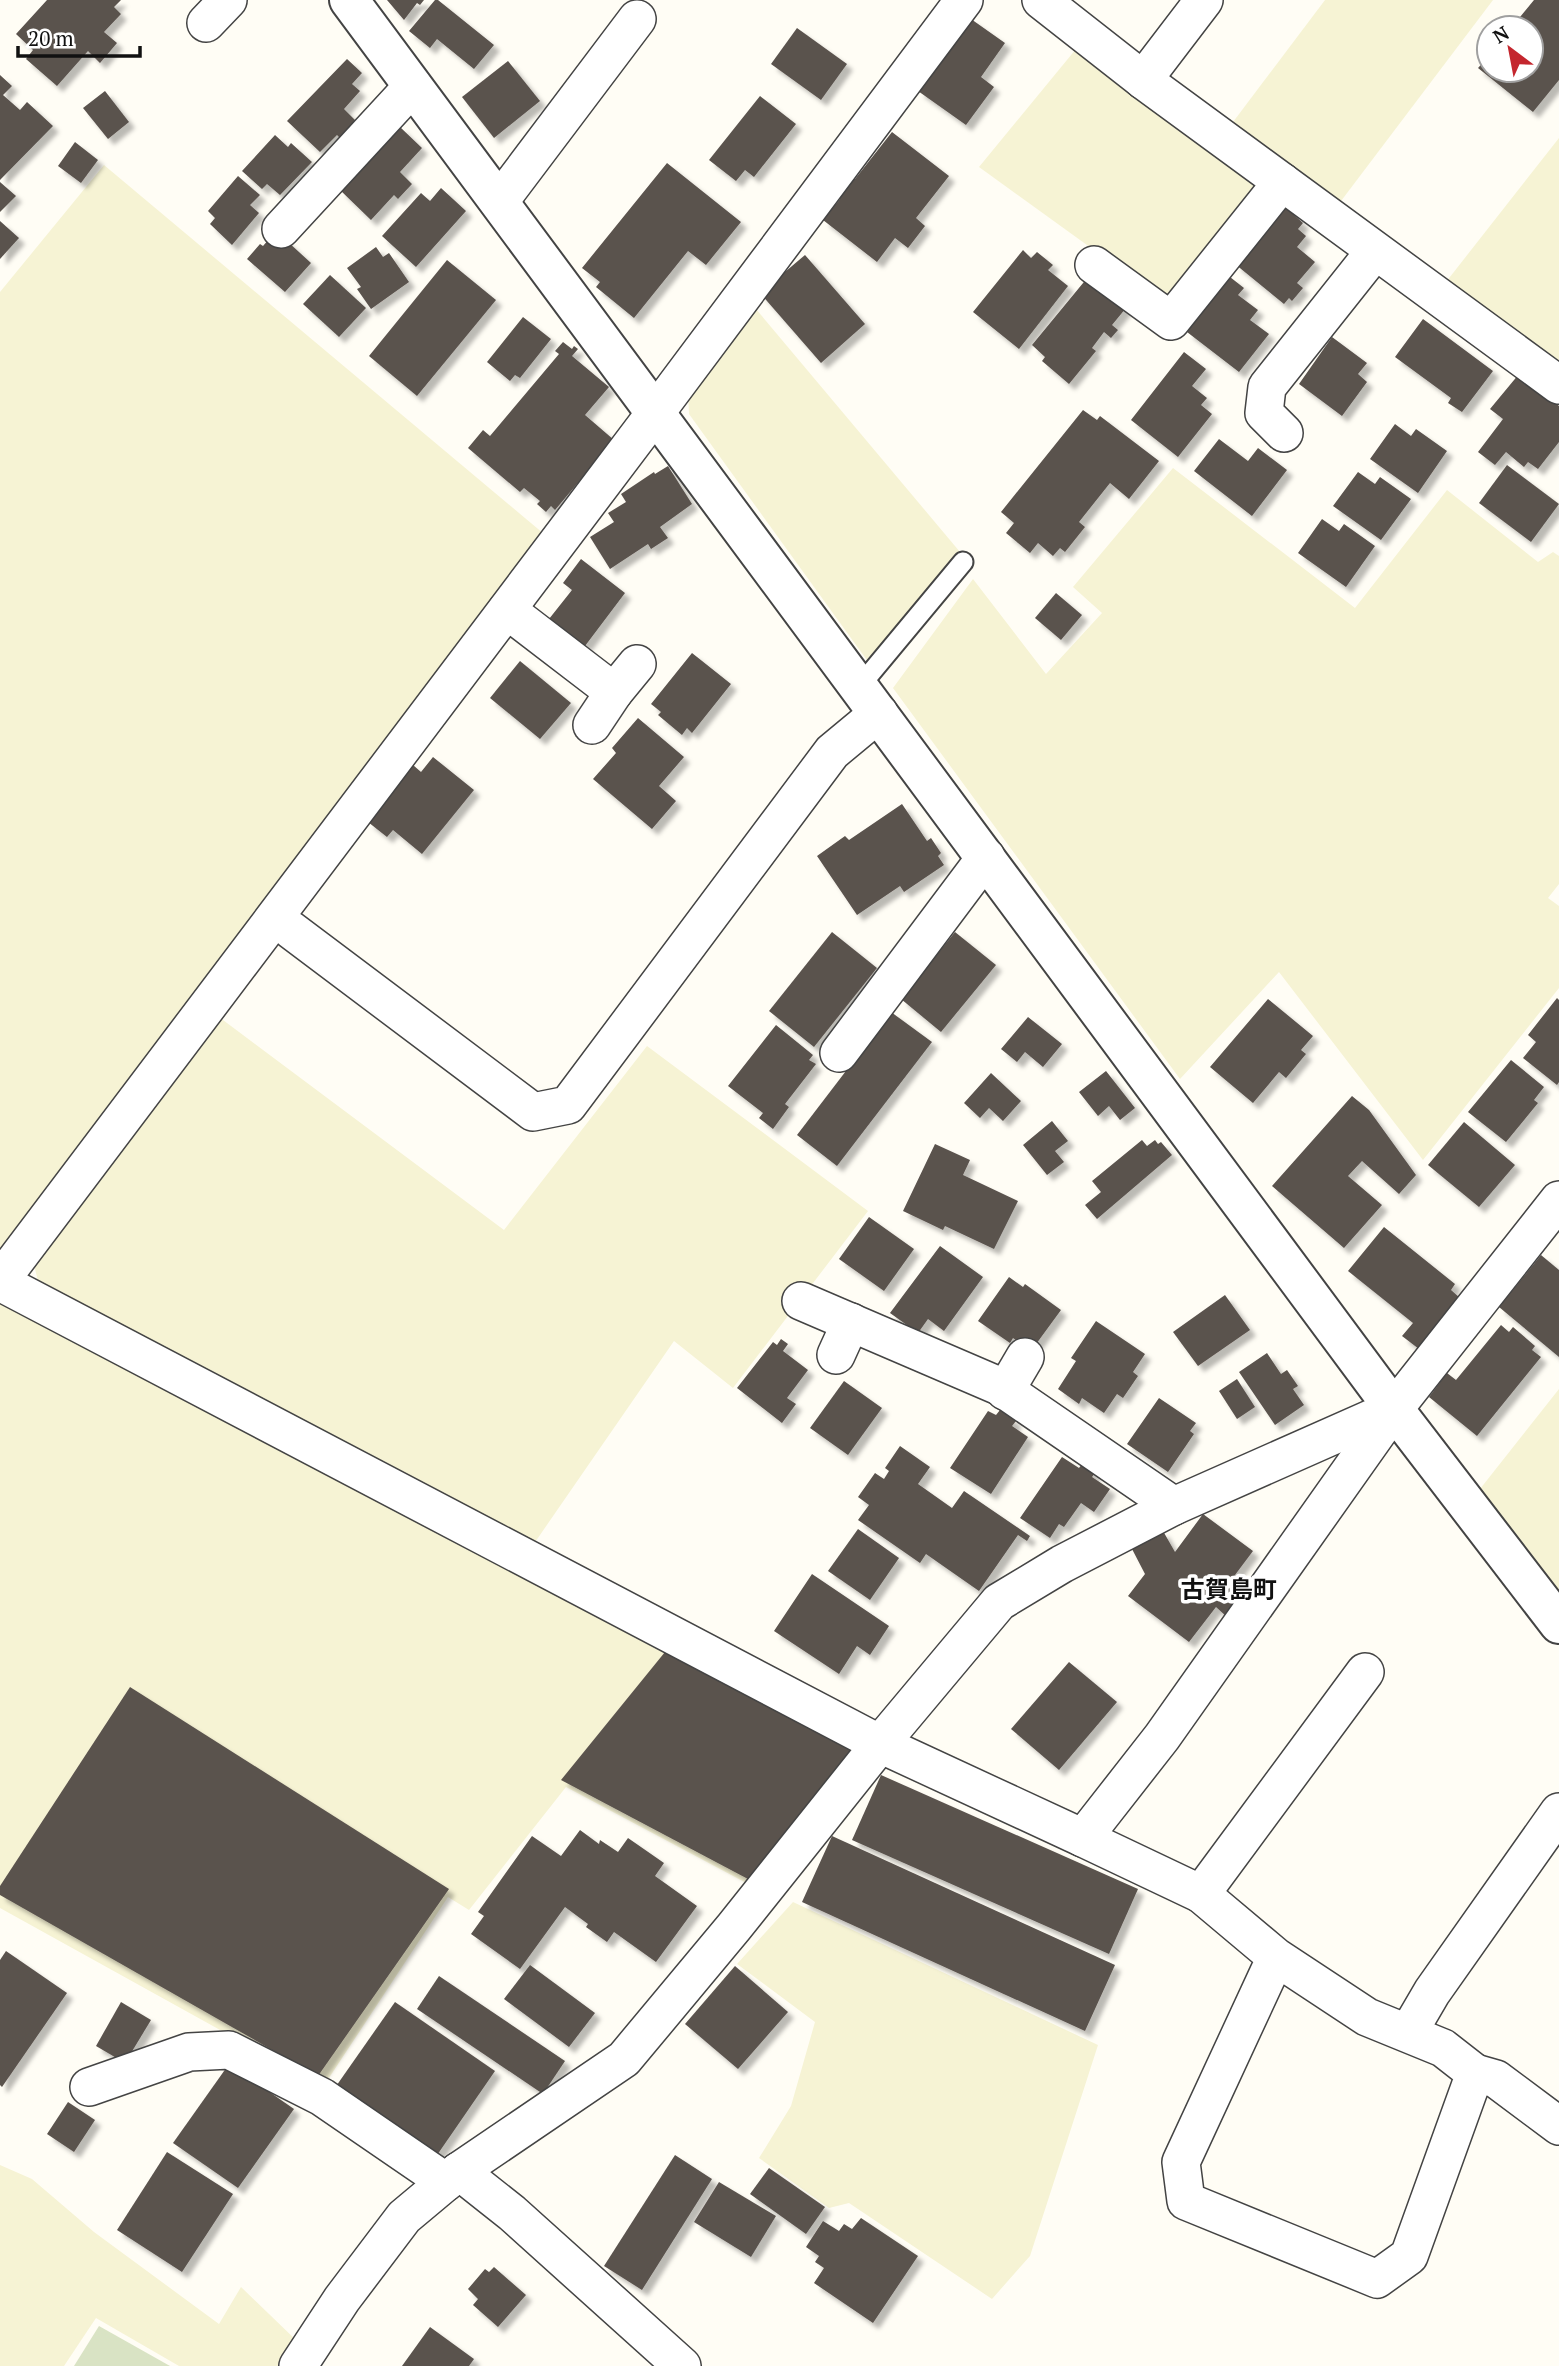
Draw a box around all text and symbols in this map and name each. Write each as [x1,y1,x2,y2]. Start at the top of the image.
scale bar [18,14,140,58]
north arrow [1475,14,1545,84]
text: N [1488,19,1514,49]
text: 20 m [28,24,74,52]
district label: 古賀島町 [1181,1573,1277,1605]

